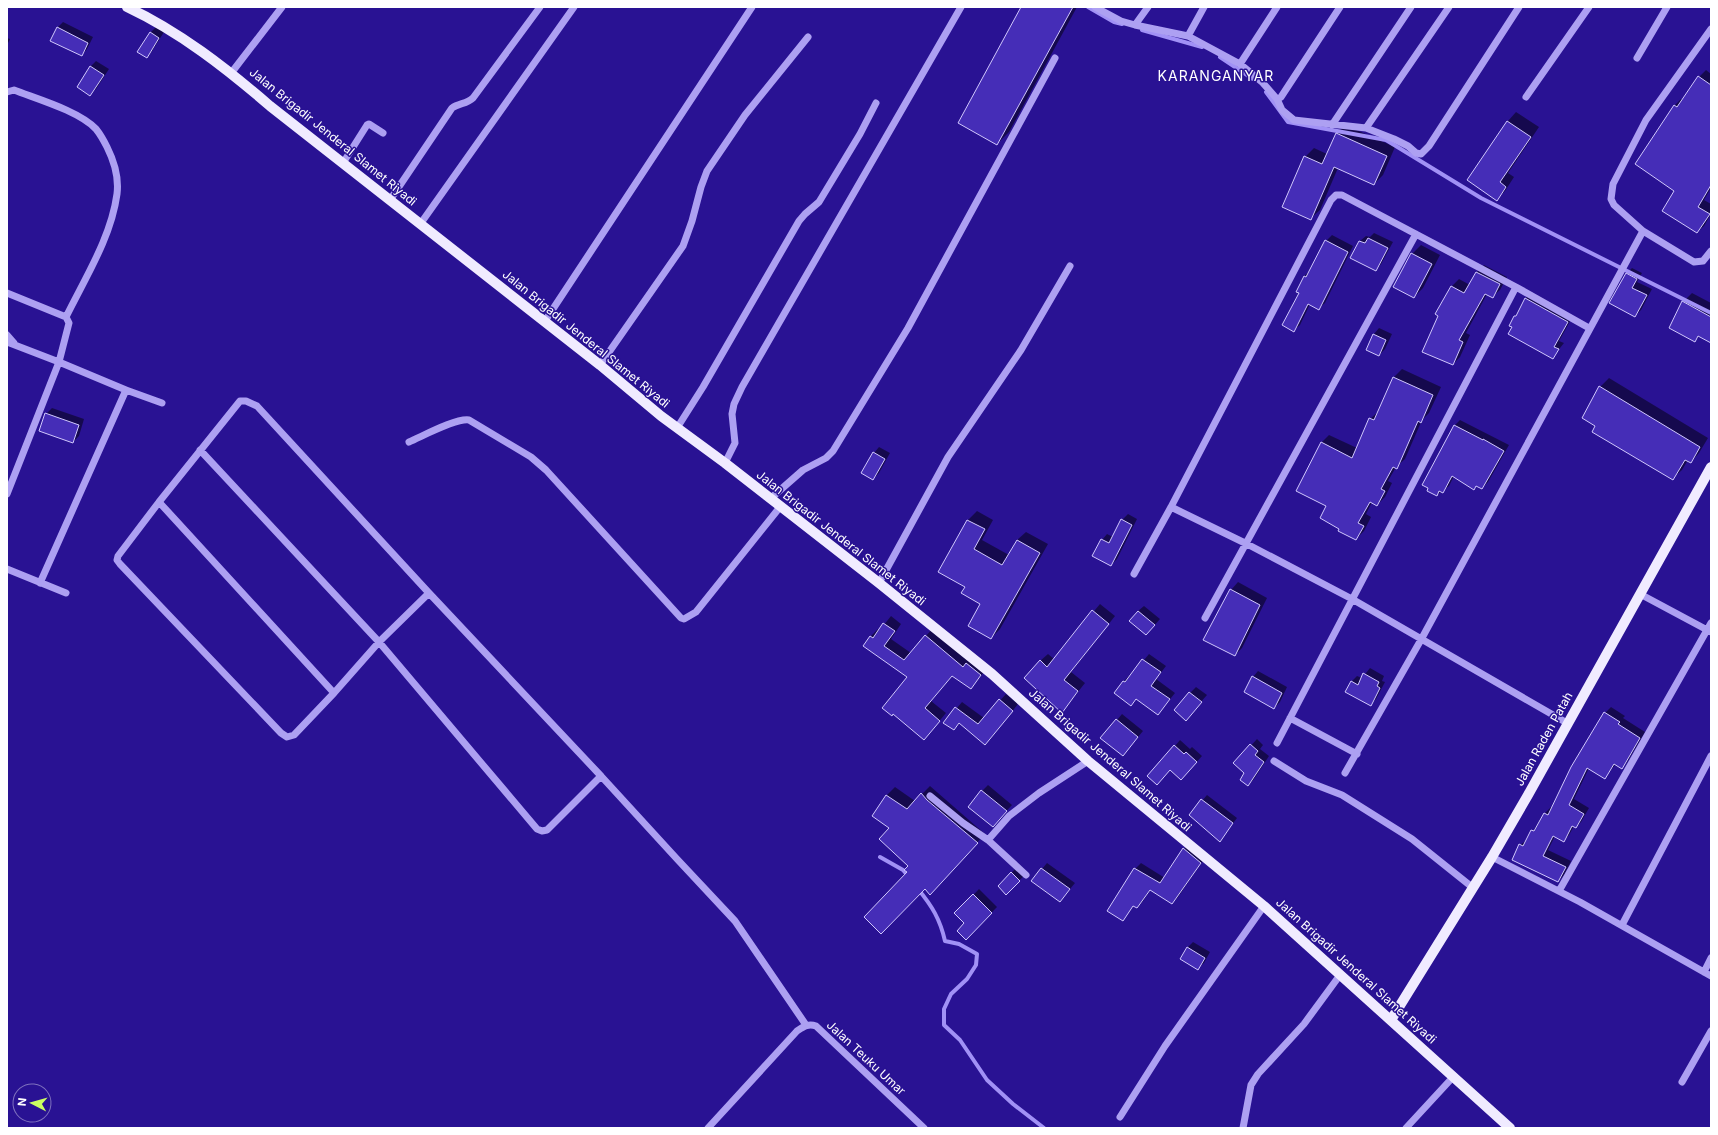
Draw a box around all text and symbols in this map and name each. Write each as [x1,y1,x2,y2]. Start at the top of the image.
street label: Jalan Brigadir Jenderal Slamet Riyadi [247,64,420,209]
district label: KARANGANYAR [1158,67,1274,84]
street label: Jalan Brigadir Jenderal Slamet Riyadi [500,266,673,411]
street label: Jalan Brigadir Jenderal Slamet Riyadi [754,467,929,608]
street label: Jalan Brigadir Jenderal Slamet Riyadi [1026,685,1195,834]
street label: Jalan Raden Patah [1512,689,1576,788]
street label: Jalan Brigadir Jenderal Slamet Riyadi [1273,895,1440,1047]
street label: Jalan Teuku Umar [824,1017,909,1098]
north arrow [12,1083,52,1123]
text: N [15,1097,29,1107]

